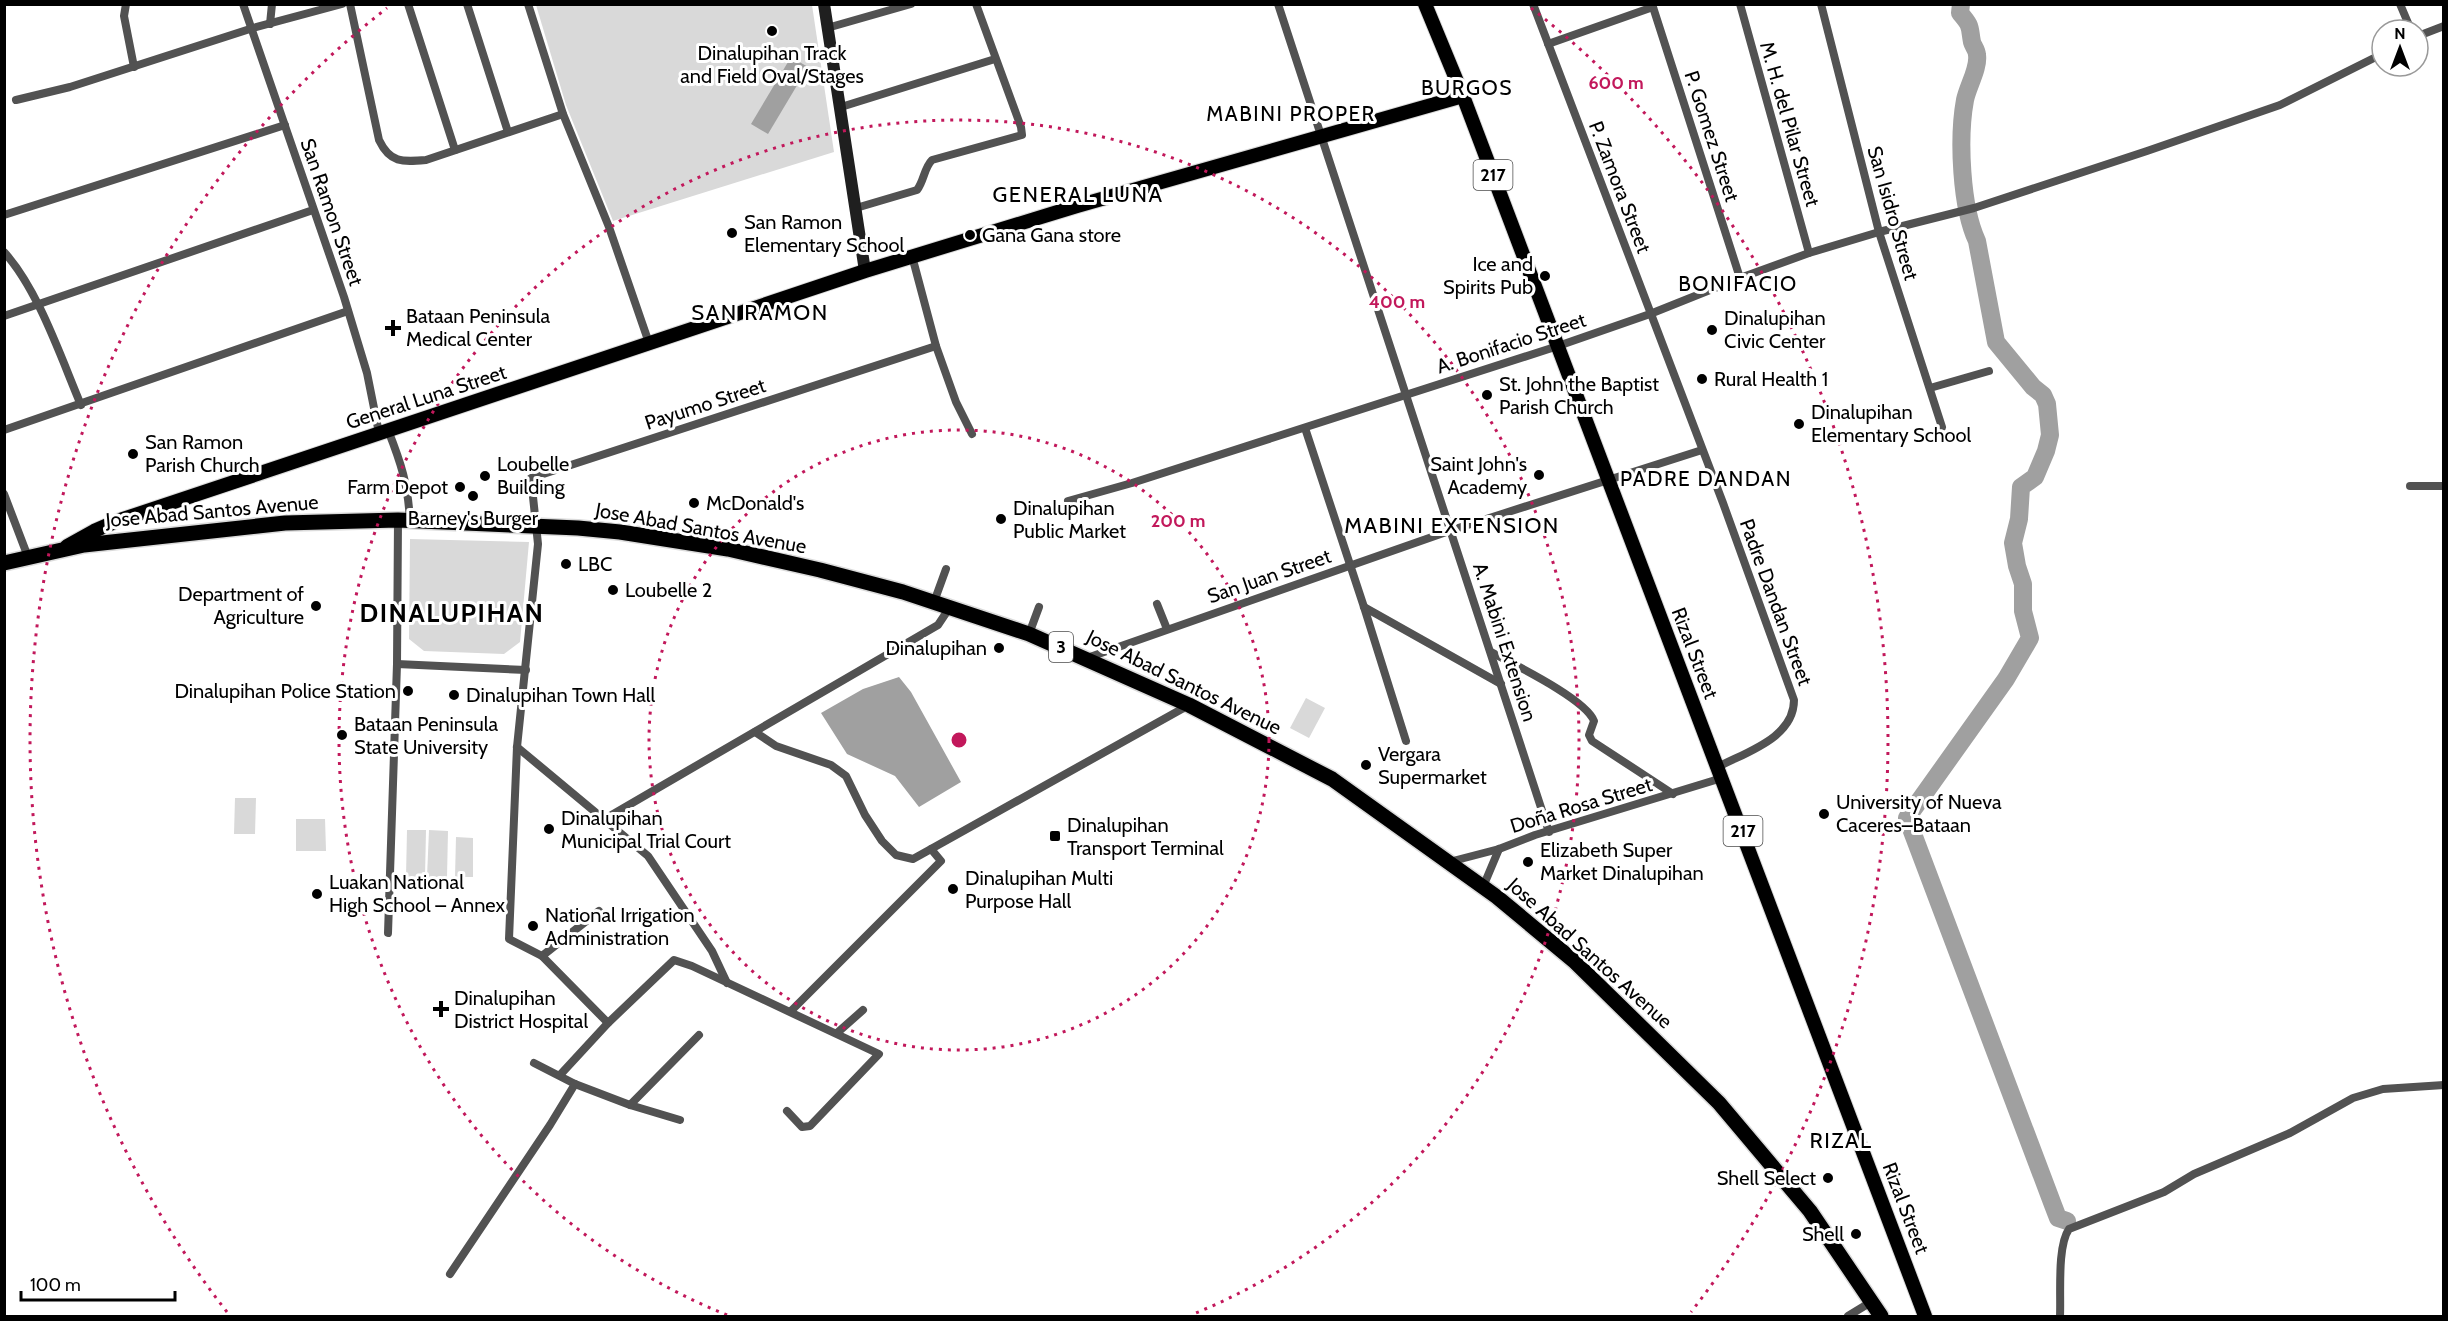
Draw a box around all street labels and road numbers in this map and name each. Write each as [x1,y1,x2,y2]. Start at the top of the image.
street label: M. H. del Pilar Street [1755,39,1825,209]
street label: P. Gomez Street [1680,68,1744,205]
street label: P. Zamora Street [1584,118,1656,256]
street label: San Ramon Street [296,135,369,289]
street label: San Isidro Street [1862,143,1924,283]
road number: 217 [1474,160,1512,190]
street label: A. Bonifacio Street [1433,307,1589,378]
street label: General Luna Street [343,360,509,434]
street label: Payumo Street [642,373,769,435]
street label: Jose Abad Santos Avenue [104,490,319,532]
street label: Jose Abad Santos Avenue [593,497,808,558]
street label: Padre Dandan Street [1735,515,1817,689]
street label: San Juan Street [1204,544,1334,608]
street label: A. Mabini Extension [1468,560,1542,724]
street label: Rizal Street [1667,604,1723,702]
street label: Jose Abad Santos Avenue [1082,624,1285,740]
road number: 3 [1049,632,1073,662]
street label: Doña Rosa Street [1507,772,1655,838]
road number: 217 [1724,816,1762,846]
street label: Jose Abad Santos Avenue [1502,872,1677,1033]
street label: Rizal Street [1878,1159,1934,1257]

